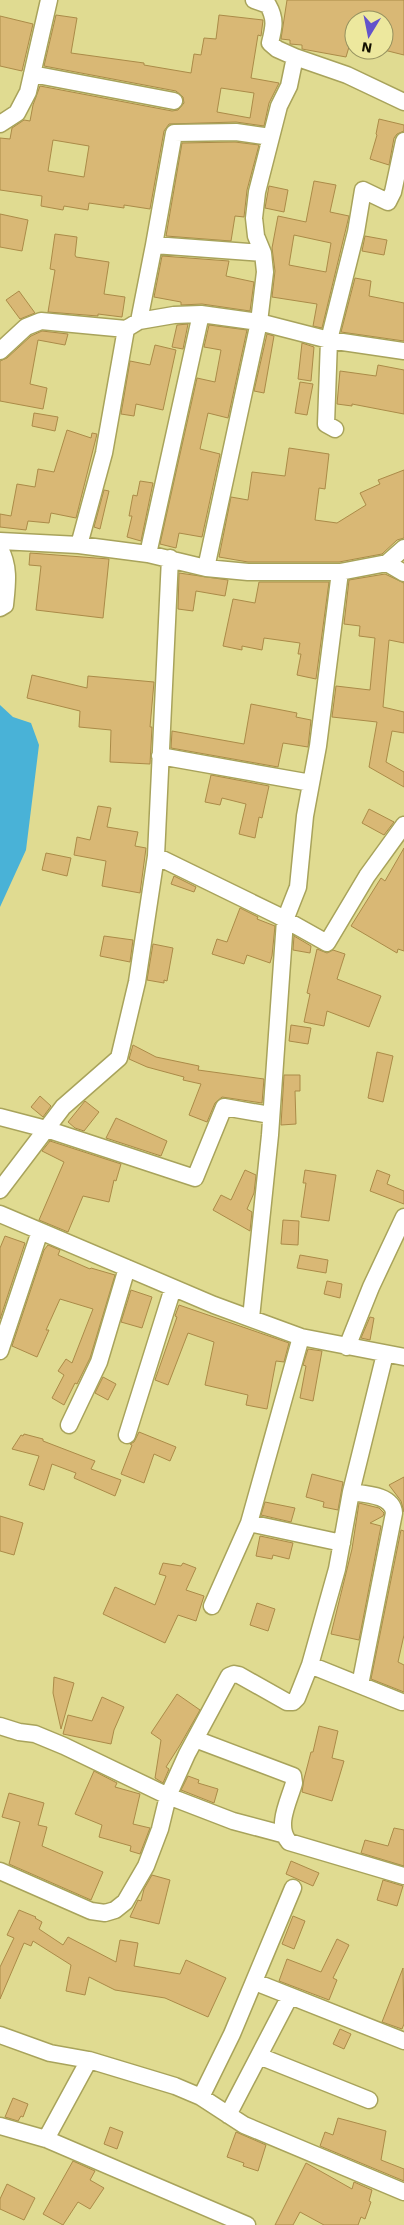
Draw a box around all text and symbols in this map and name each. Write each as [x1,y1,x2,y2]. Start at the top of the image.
north arrow [344,10,394,60]
text: N [360,39,373,57]

